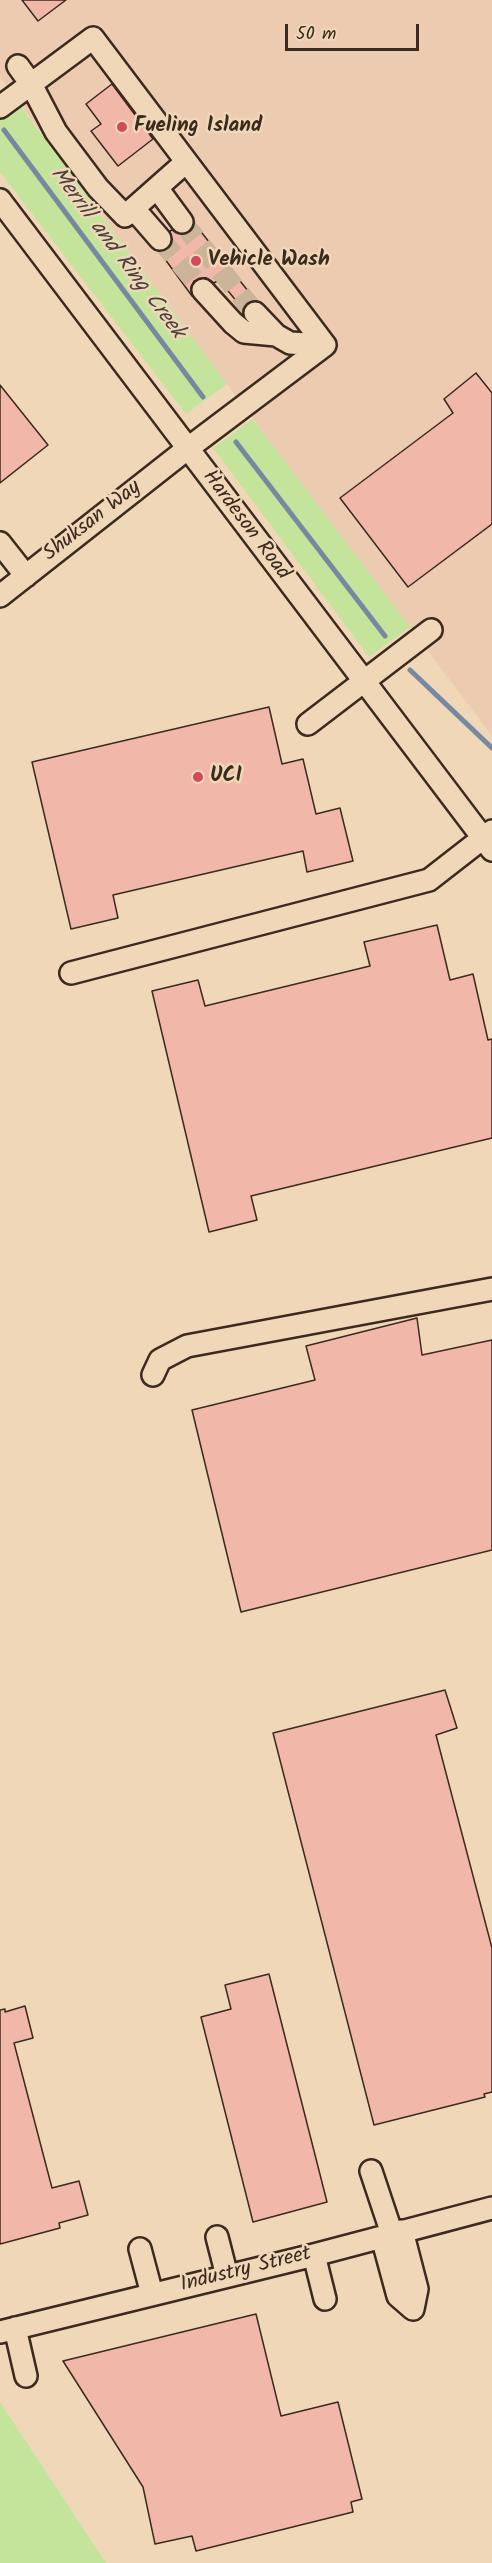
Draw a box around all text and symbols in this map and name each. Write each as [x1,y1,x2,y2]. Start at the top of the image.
scale bar [288,12,422,50]
text: 50 m [296,20,336,49]
place label: Fueling Island [134,114,262,140]
marker: Fueling Island [115,120,129,134]
water label: Merrill and Ring Creek [43,163,189,345]
place label: Vehicle Wash [208,248,330,274]
marker: Vehicle Wash [189,254,203,268]
street label: Hardeson Road [196,466,294,586]
street label: Shuksan Way [39,476,147,568]
place label: UCI [210,764,242,790]
marker: UCI [191,770,205,784]
street label: Industry Street [178,2243,314,2299]

